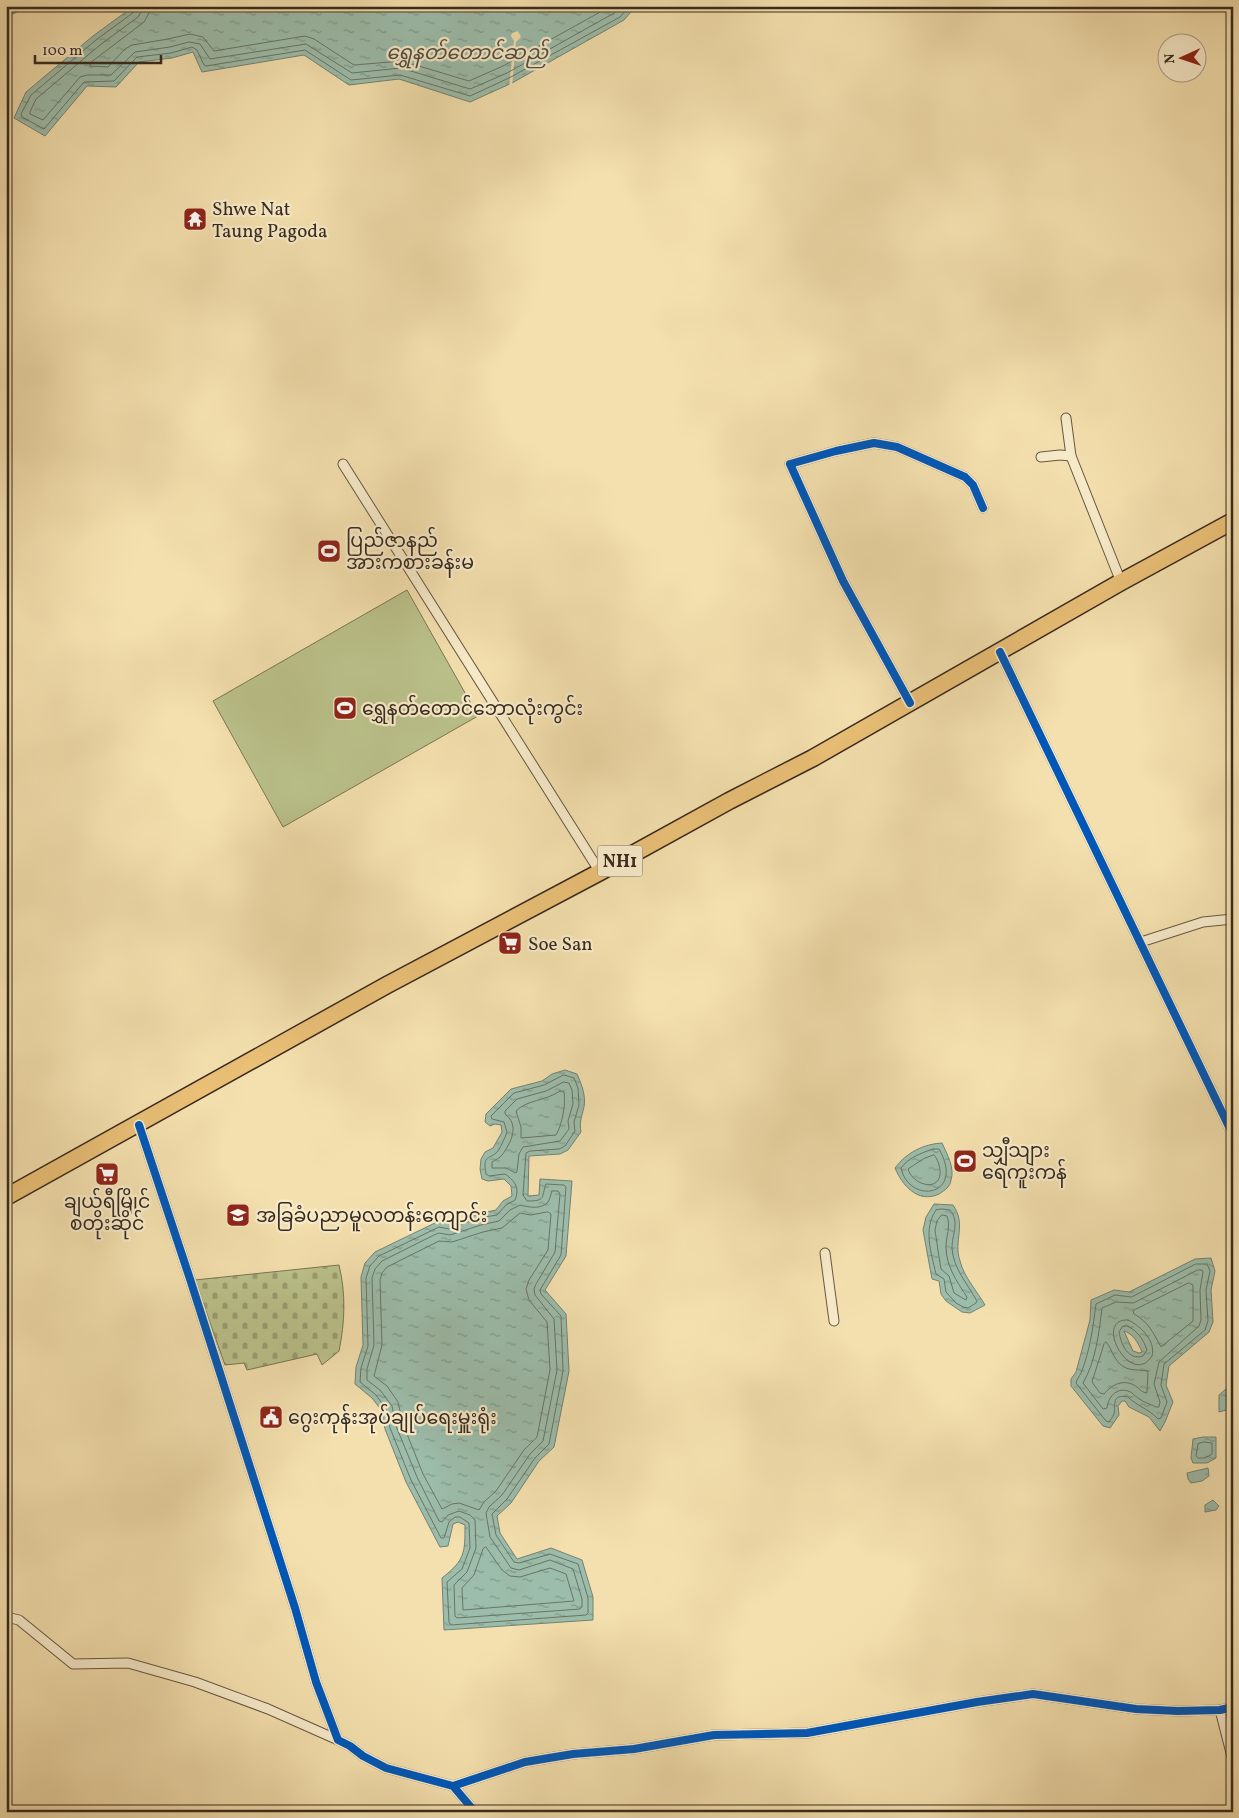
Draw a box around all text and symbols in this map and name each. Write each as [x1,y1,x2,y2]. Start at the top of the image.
scale bar [35,32,161,64]
north arrow [1156,32,1206,82]
water label: ရွှေနတ်တောင်ဆည် [386,38,550,69]
text: 100 m [42,41,82,62]
text: N [1161,53,1180,64]
place label: Shwe Nat Taung Pagoda [212,197,328,245]
temple icon: Shwe Nat Taung Pagoda [182,206,208,232]
place label: ပြည်ဇာနည် အားကစားခန်းမ [346,526,474,578]
sports icon: ပြည်ဇာနည် အားကစားခန်းမ [316,538,342,564]
place label: ရွှေနတ်တောင်ဘောလုံးကွင်း [362,694,583,725]
sports icon: ရွှေနတ်တောင်ဘောလုံးကွင်း [332,695,358,721]
road number: NH1 [598,846,642,876]
supermarket icon: Soe San [497,930,523,956]
place label: Soe San [528,932,593,958]
place label: သျှီသျား ရေကူးကန် [982,1136,1067,1189]
sports icon: သျှီသျား ရေကူးကန် [952,1148,978,1174]
supermarket icon: ချယ်ရီမြိုင် စတိုးဆိုင် [94,1161,120,1187]
place label: ချယ်ရီမြိုင် စတိုးဆိုင် [64,1187,150,1240]
place label: အခြခံပညာမူလတန်းကျောင်း [256,1201,487,1232]
school or university icon: အခြခံပညာမူလတန်းကျောင်း [225,1202,251,1228]
place label: ဂွေးကုန်းအုပ်ချုပ်ရေးမှူးရုံး [288,1403,497,1434]
public building icon: ဂွေးကုန်းအုပ်ချုပ်ရေးမှူးရုံး [258,1404,284,1430]

